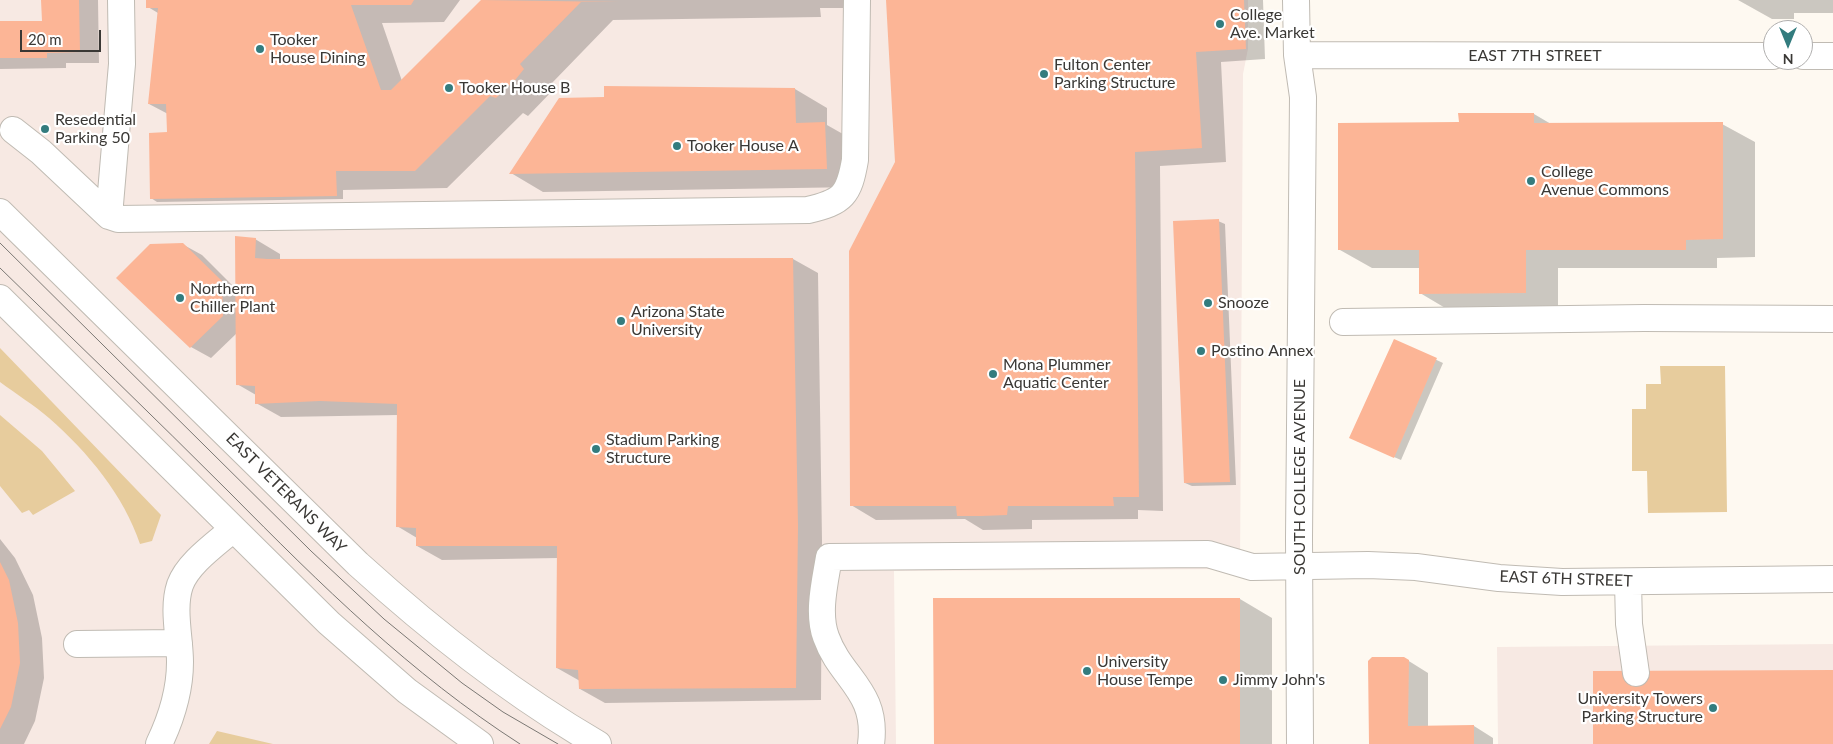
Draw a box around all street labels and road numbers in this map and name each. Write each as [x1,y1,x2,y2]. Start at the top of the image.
street label: EAST 7TH STREET [1468,46,1602,66]
street label: SOUTH COLLEGE AVENUE [1290,379,1310,575]
street label: EAST VETERANS WAY [222,429,350,557]
street label: EAST 6TH STREET [1499,567,1633,591]

